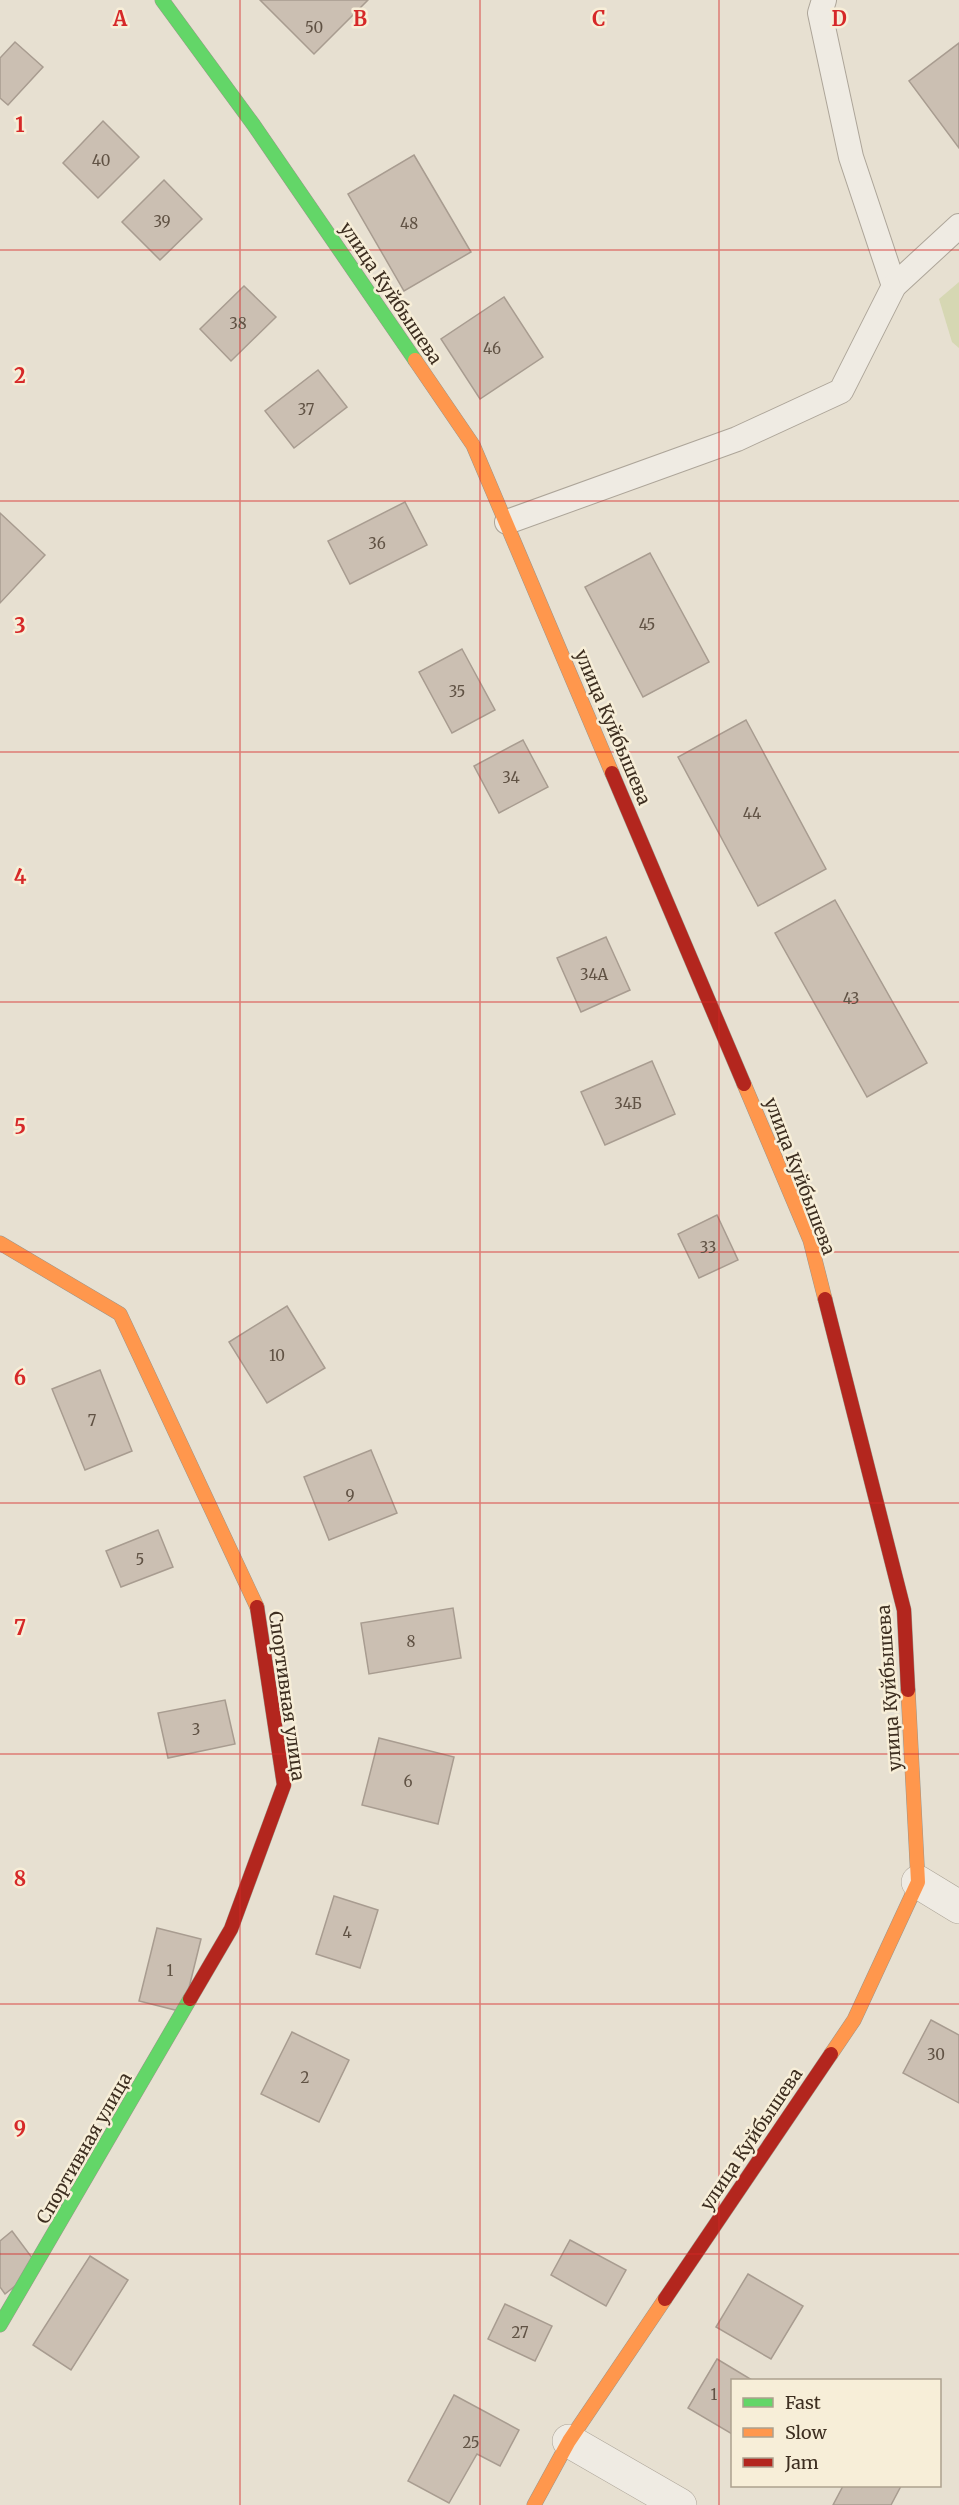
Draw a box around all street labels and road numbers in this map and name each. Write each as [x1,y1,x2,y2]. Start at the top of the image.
street label: улица Куйбышева [335,217,447,369]
street label: улица Куйбышева [570,646,656,809]
street label: улица Куйбышева [759,1094,841,1258]
street label: улица Куйбышева [872,1604,906,1772]
street label: Спортивная улица [264,1610,310,1783]
street label: улица Куйбышева [695,2063,807,2215]
street label: Спортивная улица [31,2068,137,2228]

